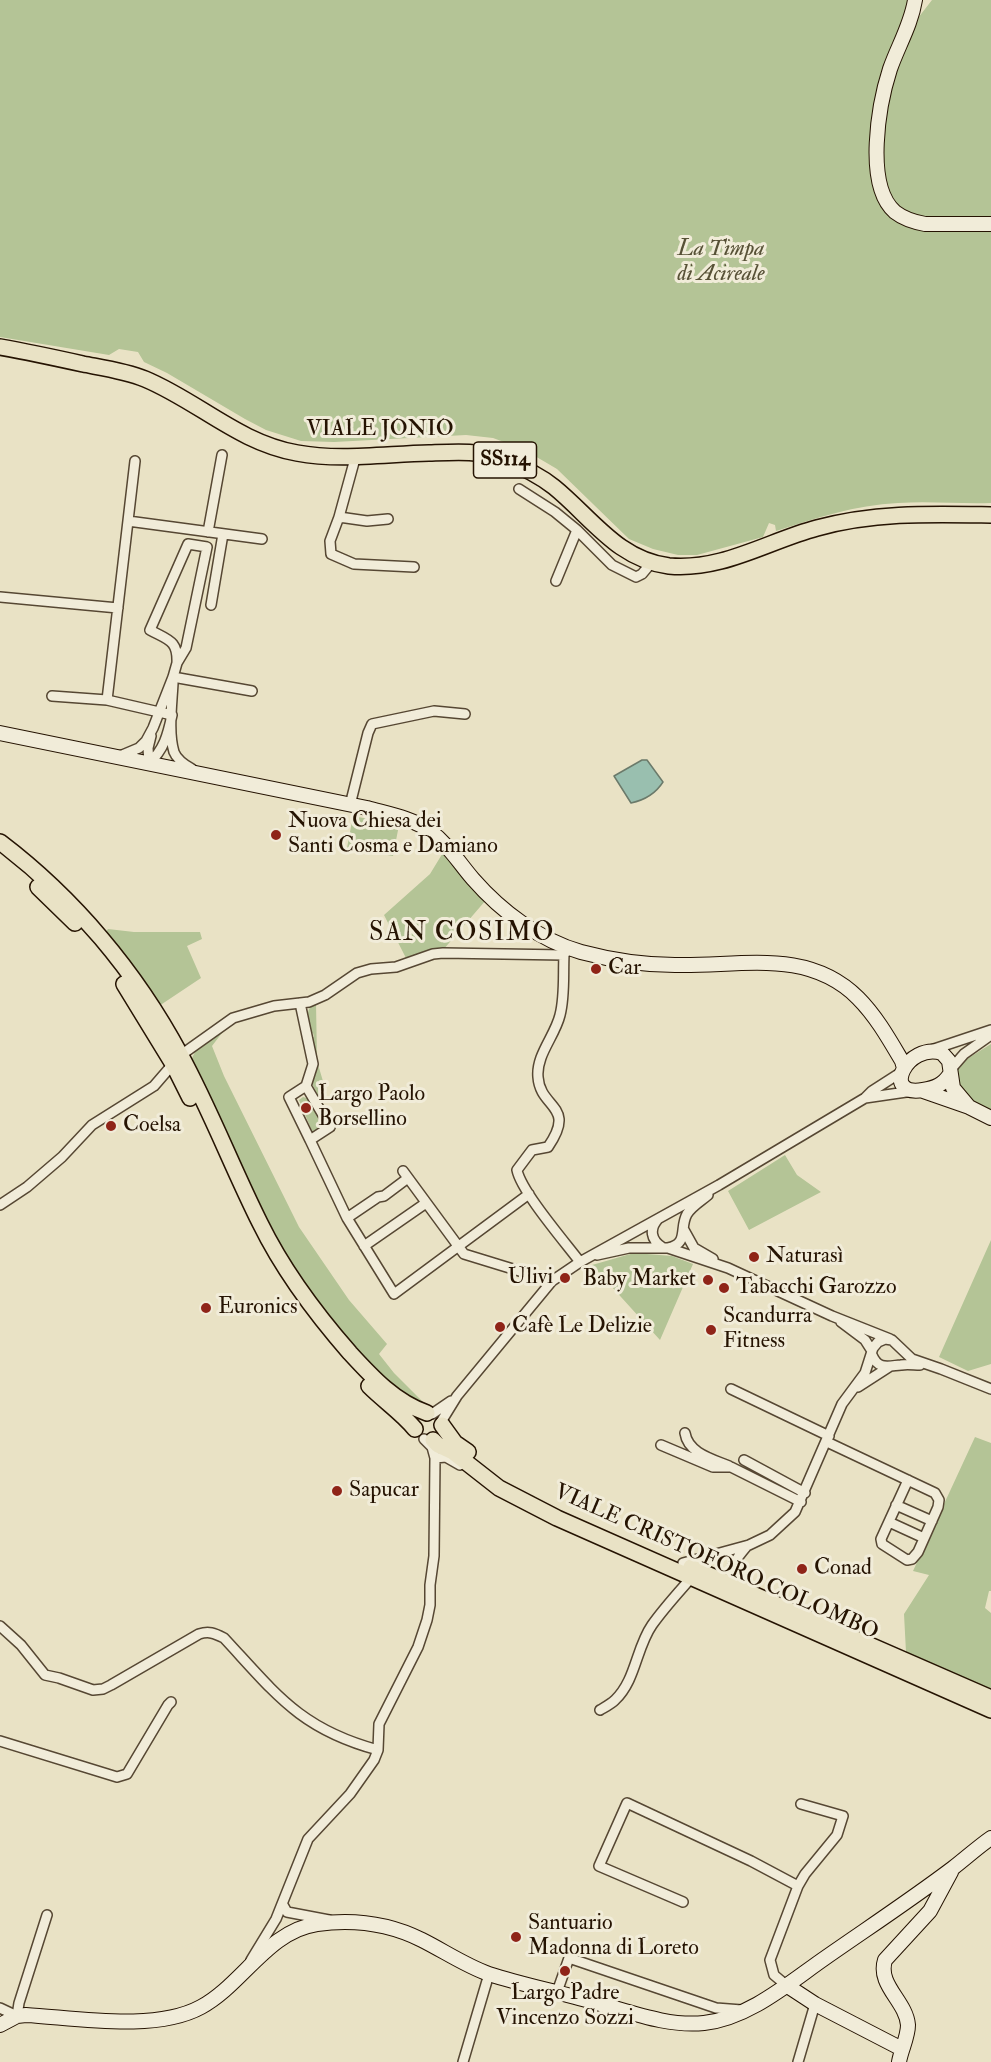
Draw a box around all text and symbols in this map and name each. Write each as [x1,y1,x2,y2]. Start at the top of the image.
park label: La Timpa di Acireale [677,237,765,288]
street label: VIALE JONIO [306,417,454,443]
road number: SS114 [474,442,536,478]
place label: Nuova Chiesa dei Santi Cosma e Damiano [288,809,498,860]
marker: Nuova Chiesa dei Santi Cosma e Damiano [269,828,283,842]
district label: SAN COSIMO [369,918,555,950]
place label: Car [608,956,641,982]
marker: Car [589,962,603,976]
place label: Largo Paolo Borsellino [318,1082,425,1134]
marker: Largo Paolo Borsellino [299,1101,313,1115]
place label: Coelsa [123,1113,181,1139]
marker: Coelsa [104,1119,118,1133]
place label: Naturasì [766,1244,843,1270]
marker: Naturasì [747,1250,761,1264]
place label: Ulivi [508,1265,553,1291]
place label: Baby Market [583,1267,696,1293]
marker: Ulivi [558,1271,572,1285]
marker: Baby Market [701,1273,715,1287]
place label: Tabacchi Garozzo [736,1275,897,1301]
marker: Tabacchi Garozzo [717,1281,731,1295]
place label: Euronics [218,1295,297,1321]
marker: Euronics [199,1301,213,1315]
place label: Scandurra Fitness [723,1304,812,1356]
place label: Cafè Le Delizie [512,1314,652,1340]
marker: Cafè Le Delizie [493,1320,507,1334]
marker: Scandurra Fitness [704,1323,718,1337]
place label: Sapucar [349,1478,419,1504]
street label: VIALE CRISTOFORO COLOMBO [550,1479,882,1647]
marker: Sapucar [330,1484,344,1498]
place label: Conad [814,1556,872,1582]
marker: Conad [795,1562,809,1576]
place label: Santuario Madonna di Loreto [528,1911,699,1963]
marker: Santuario Madonna di Loreto [509,1930,523,1944]
marker: Largo Padre Vincenzo Sozzi [558,1964,572,1978]
place label: Largo Padre Vincenzo Sozzi [496,1981,634,2032]

